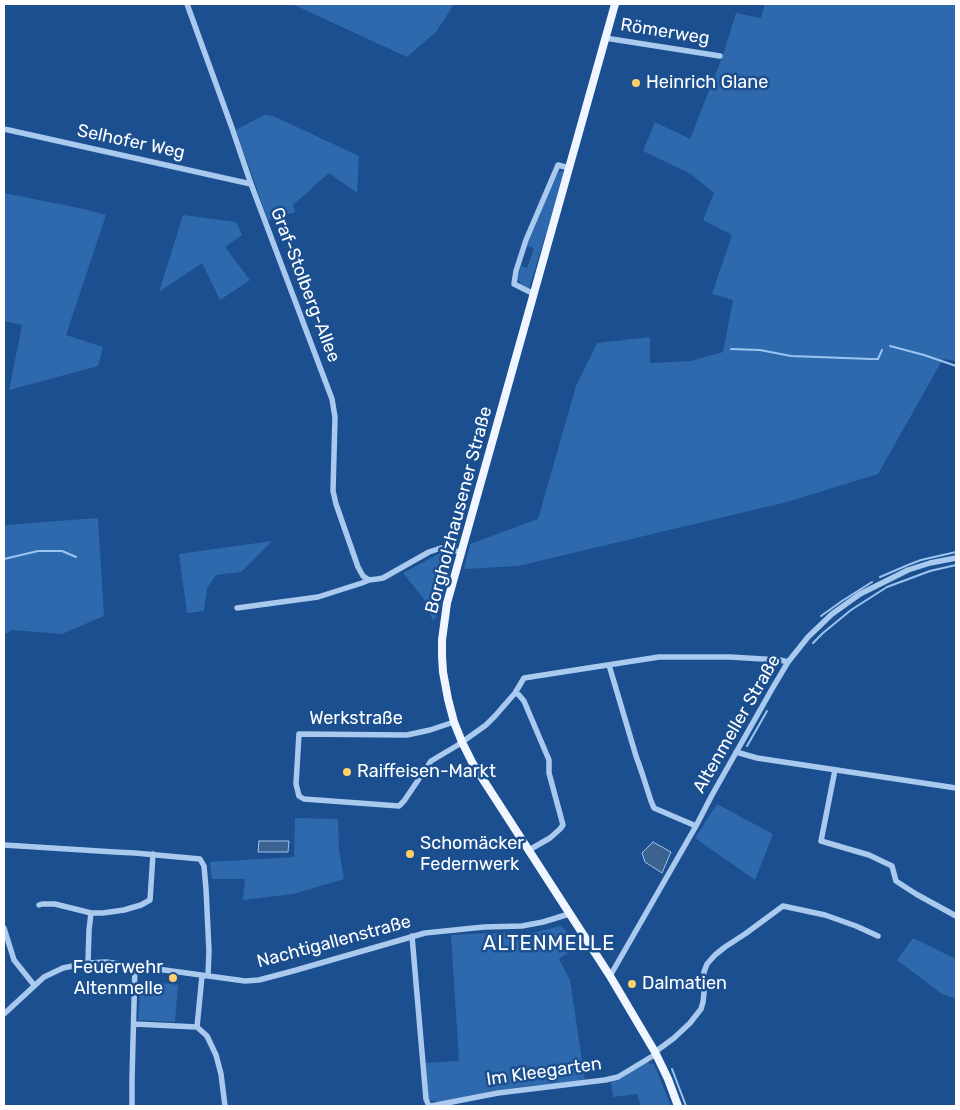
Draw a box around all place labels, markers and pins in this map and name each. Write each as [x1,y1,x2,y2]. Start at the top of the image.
place label: Heinrich Glane [646,72,768,94]
marker: Heinrich Glane [630,77,642,89]
place label: Raiffeisen-Markt [357,761,496,783]
marker: Raiffeisen-Markt [341,766,353,778]
place label: Schomäcker Federnwerk [420,833,524,876]
marker: Schomäcker Federnwerk [404,848,416,860]
place label: Feuerwehr Altenmelle [73,957,163,1000]
marker: Feuerwehr Altenmelle [167,972,179,984]
place label: Dalmatien [642,973,727,995]
marker: Dalmatien [626,978,638,990]

